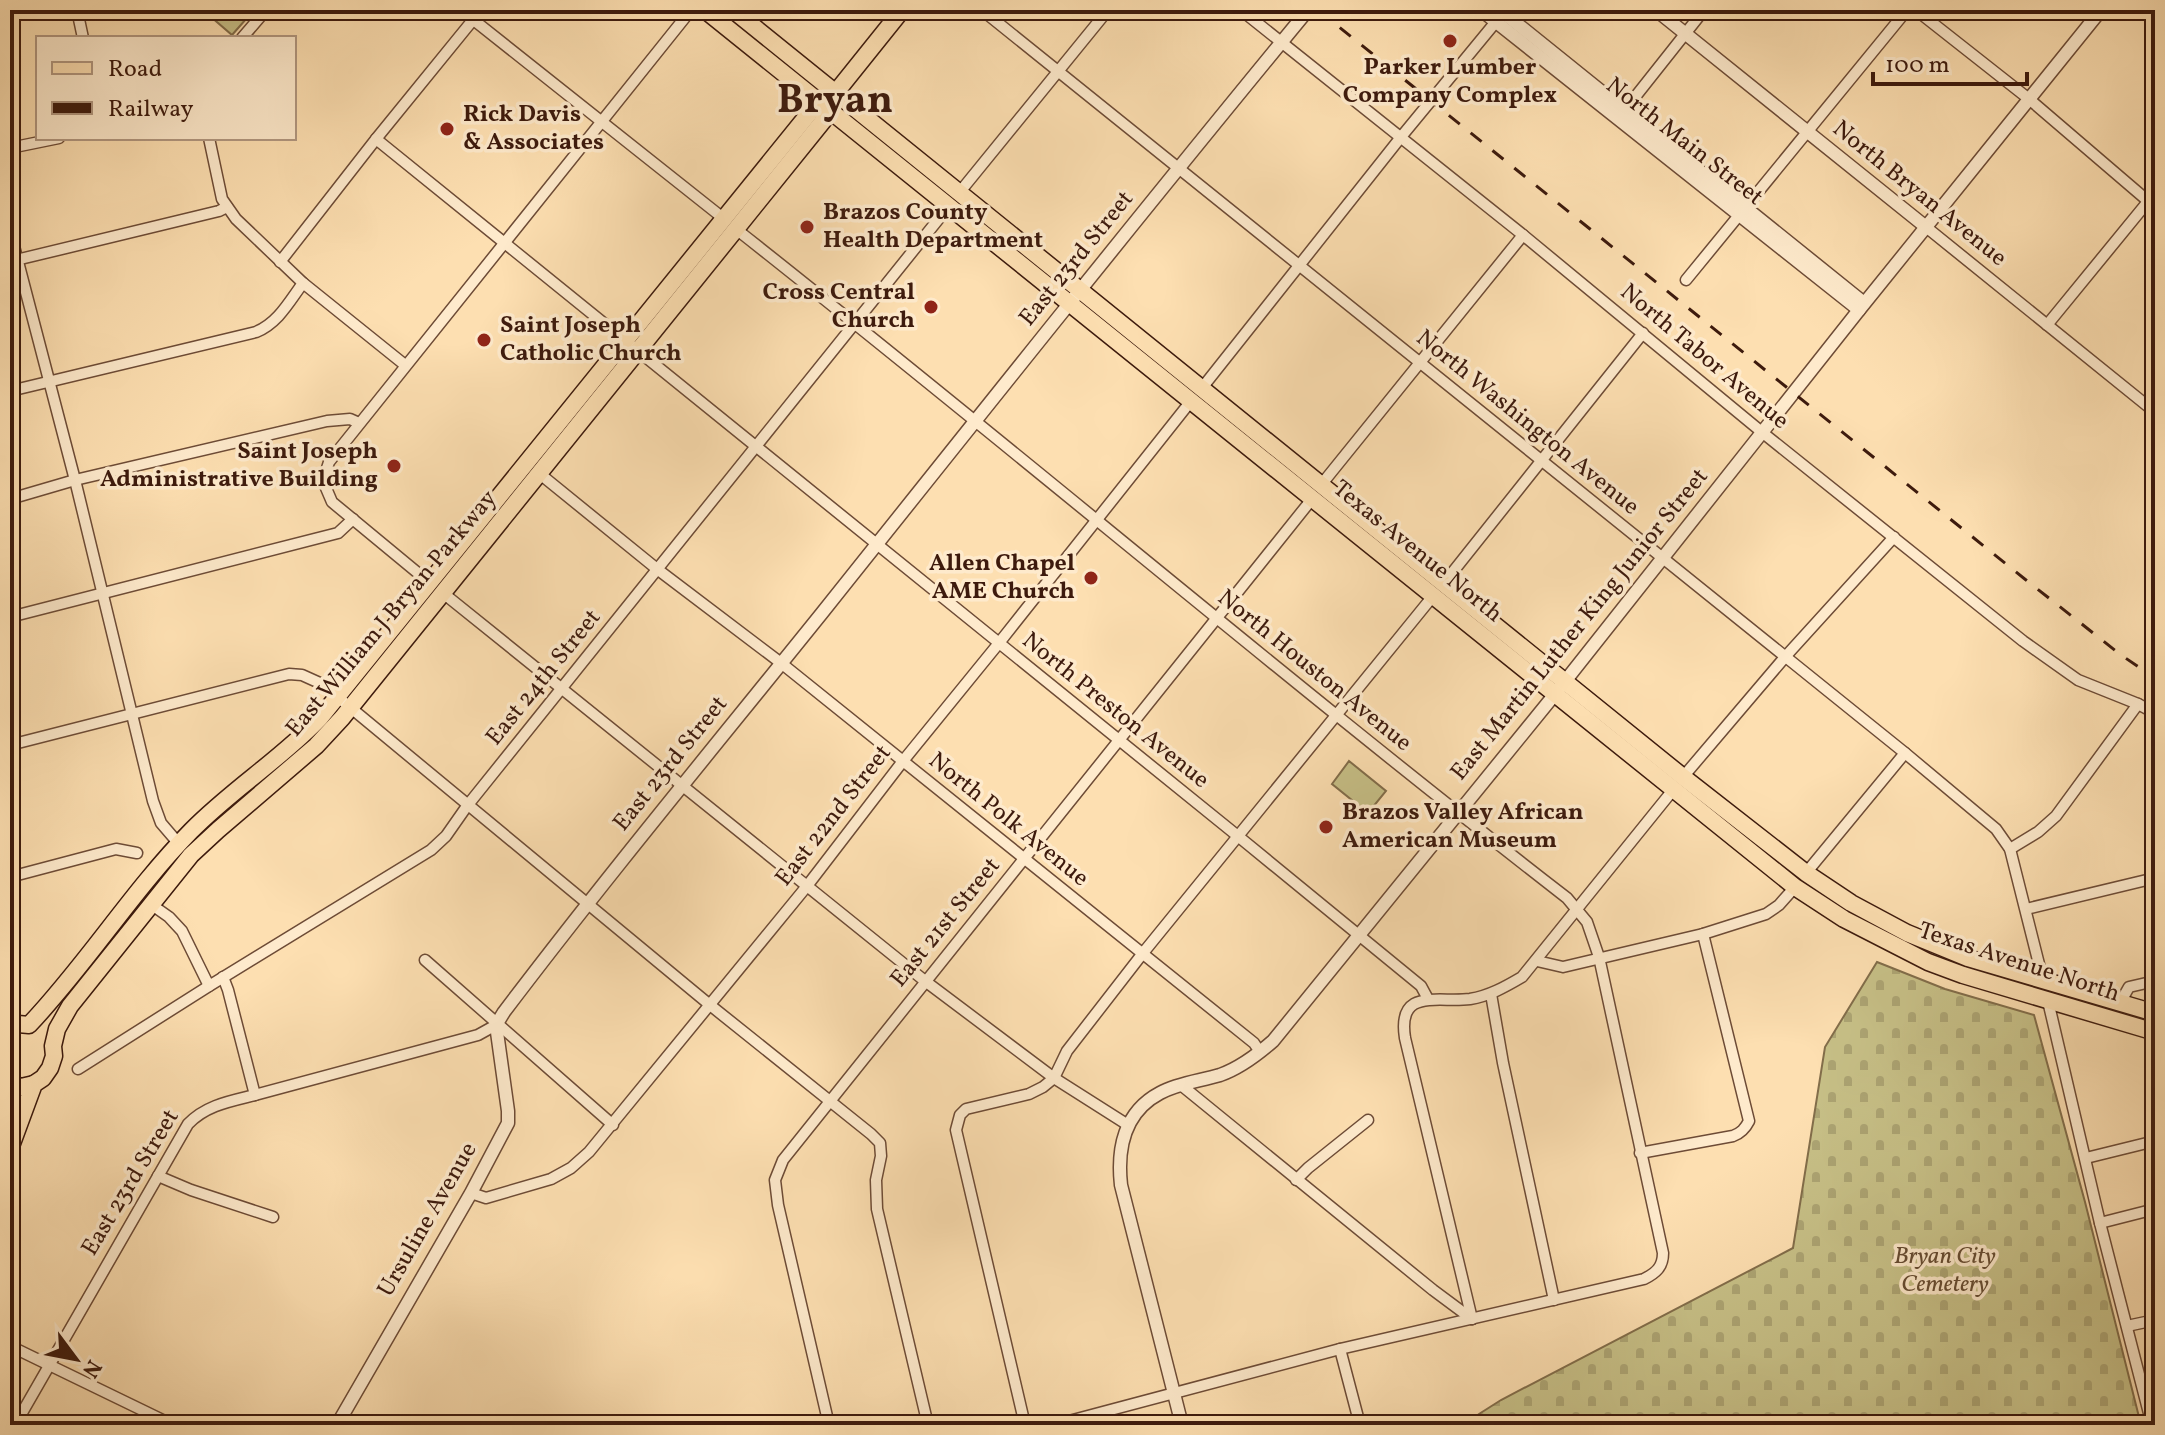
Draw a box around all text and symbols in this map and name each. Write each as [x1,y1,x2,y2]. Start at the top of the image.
marker: Parker Lumber Company Complex [1441,32,1459,50]
legend [36,36,296,140]
scale bar [1873,36,2027,86]
text: 100 m [1885,49,1950,83]
place label: Parker Lumber Company Complex [1343,51,1557,113]
text: Road [108,53,162,87]
street label: North Main Street [1598,70,1770,214]
district label: Bryan [777,74,893,130]
text: Railway [108,93,194,127]
place label: Rick Davis & Associates [463,98,604,160]
street label: North Bryan Avenue [1824,113,2014,275]
marker: Rick Davis & Associates [438,120,456,138]
street label: East 23rd Street [1012,184,1142,334]
place label: Brazos County Health Department [823,196,1043,258]
marker: Brazos County Health Department [798,218,816,236]
place label: Cross Central Church [762,276,915,338]
street label: North Tabor Avenue [1612,276,1796,438]
marker: Cross Central Church [922,298,940,316]
place label: Saint Joseph Catholic Church [500,309,682,371]
street label: North Washington Avenue [1408,322,1646,524]
marker: Saint Joseph Catholic Church [475,331,493,349]
place label: Saint Joseph Administrative Building [100,435,378,497]
marker: Saint Joseph Administrative Building [385,457,403,475]
street label: East Martin Luther King Junior Street [1443,461,1717,789]
street label: Texas Avenue North [1325,473,1509,631]
street label: East William J Bryan Parkway [278,483,506,745]
place label: Allen Chapel AME Church [929,547,1075,609]
marker: Allen Chapel AME Church [1082,569,1100,587]
street label: North Houston Avenue [1209,582,1419,760]
street label: East 24th Street [478,602,610,754]
street label: North Preston Avenue [1014,625,1216,797]
street label: East 23rd Street [606,689,736,839]
street label: East 22nd Street [768,738,900,894]
street label: North Polk Avenue [920,745,1096,895]
place label: Brazos Valley African American Museum [1342,796,1584,858]
marker: Brazos Valley African American Museum [1317,818,1335,836]
street label: East 21st Street [883,851,1009,995]
street label: Texas Avenue North [1914,914,2124,1012]
street label: East 23rd Street [74,1103,188,1263]
street label: Ursuline Avenue [370,1136,486,1304]
park label: Bryan City Cemetery [1894,1240,1996,1302]
north arrow [36,1319,116,1399]
text: N [73,1353,108,1383]

